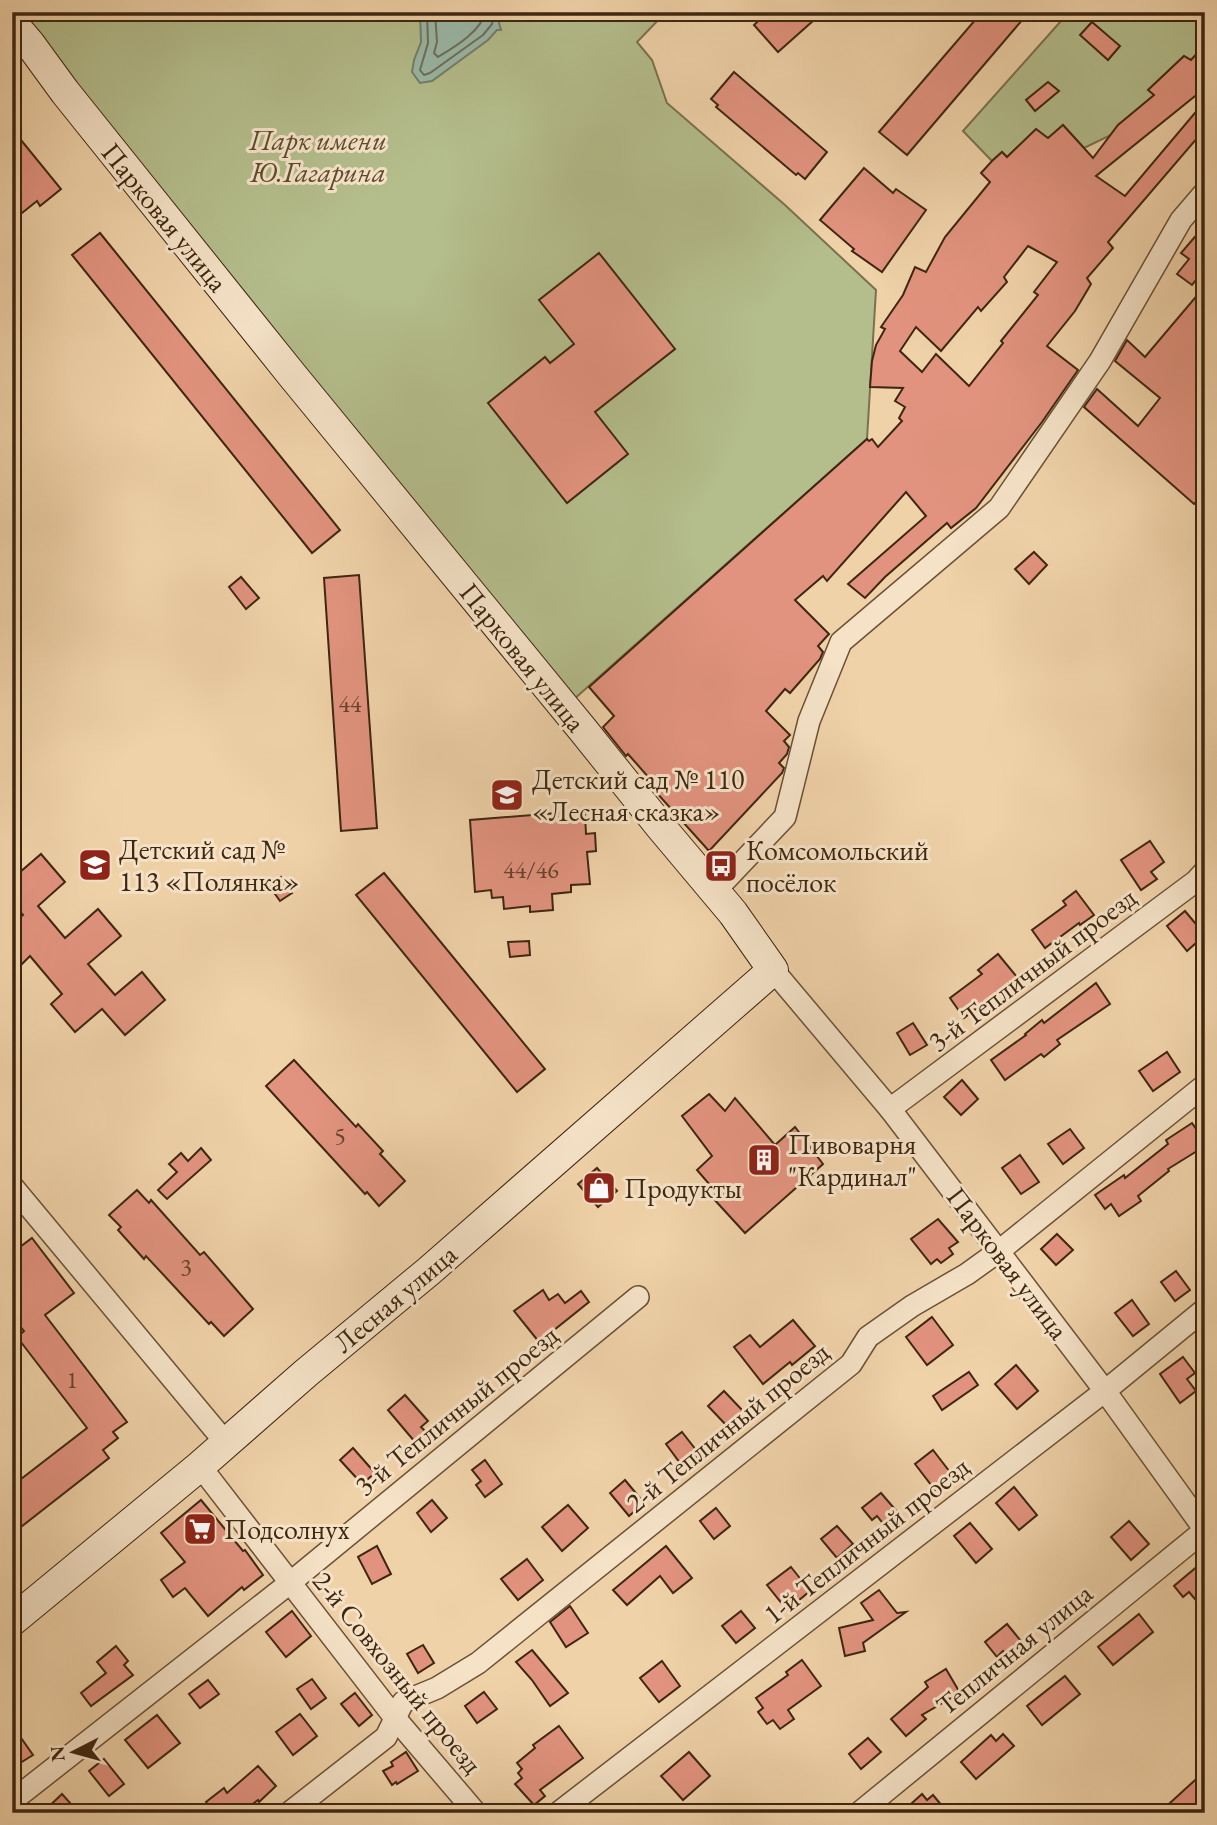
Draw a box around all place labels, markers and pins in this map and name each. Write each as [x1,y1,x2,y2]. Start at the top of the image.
place label: Детский сад № 110 «Лесная сказка» [532,761,744,829]
school or university icon: Детский сад № 110 «Лесная сказка» [488,776,526,814]
place label: Детский сад № 113 «Полянка» [119,831,299,899]
place label: Комсомольский посёлок [746,832,929,900]
school or university icon: Детский сад № 113 «Полянка» [76,846,114,884]
bus stop icon: Комсомольский посёлок [702,847,740,885]
place label: Пивоварня "Кардинал" [788,1126,917,1194]
building icon: Пивоварня "Кардинал" [745,1141,783,1179]
shop icon: Продукты [580,1169,618,1207]
place label: Продукты [624,1170,742,1206]
supermarket icon: Подсолнух [181,1510,219,1548]
place label: Подсолнух [224,1511,349,1547]

